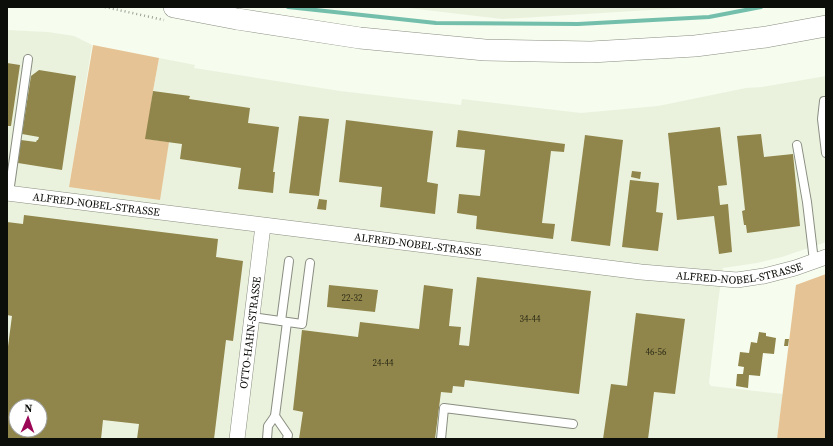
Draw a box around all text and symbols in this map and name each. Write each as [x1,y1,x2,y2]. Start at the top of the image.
street label: ALFRED-NOBEL-STRASSE [32,189,161,220]
street label: ALFRED-NOBEL-STRASSE [353,229,483,260]
street label: ALFRED-NOBEL-STRASSE [675,258,805,288]
street label: OTTO-HAHN-STRASSE [236,276,264,390]
house number: 22-32 [342,292,363,304]
house number: 34-44 [520,313,541,325]
house number: 46-56 [646,346,667,358]
house number: 24-44 [373,357,394,369]
north arrow [8,398,48,438]
text: N [24,401,33,416]

